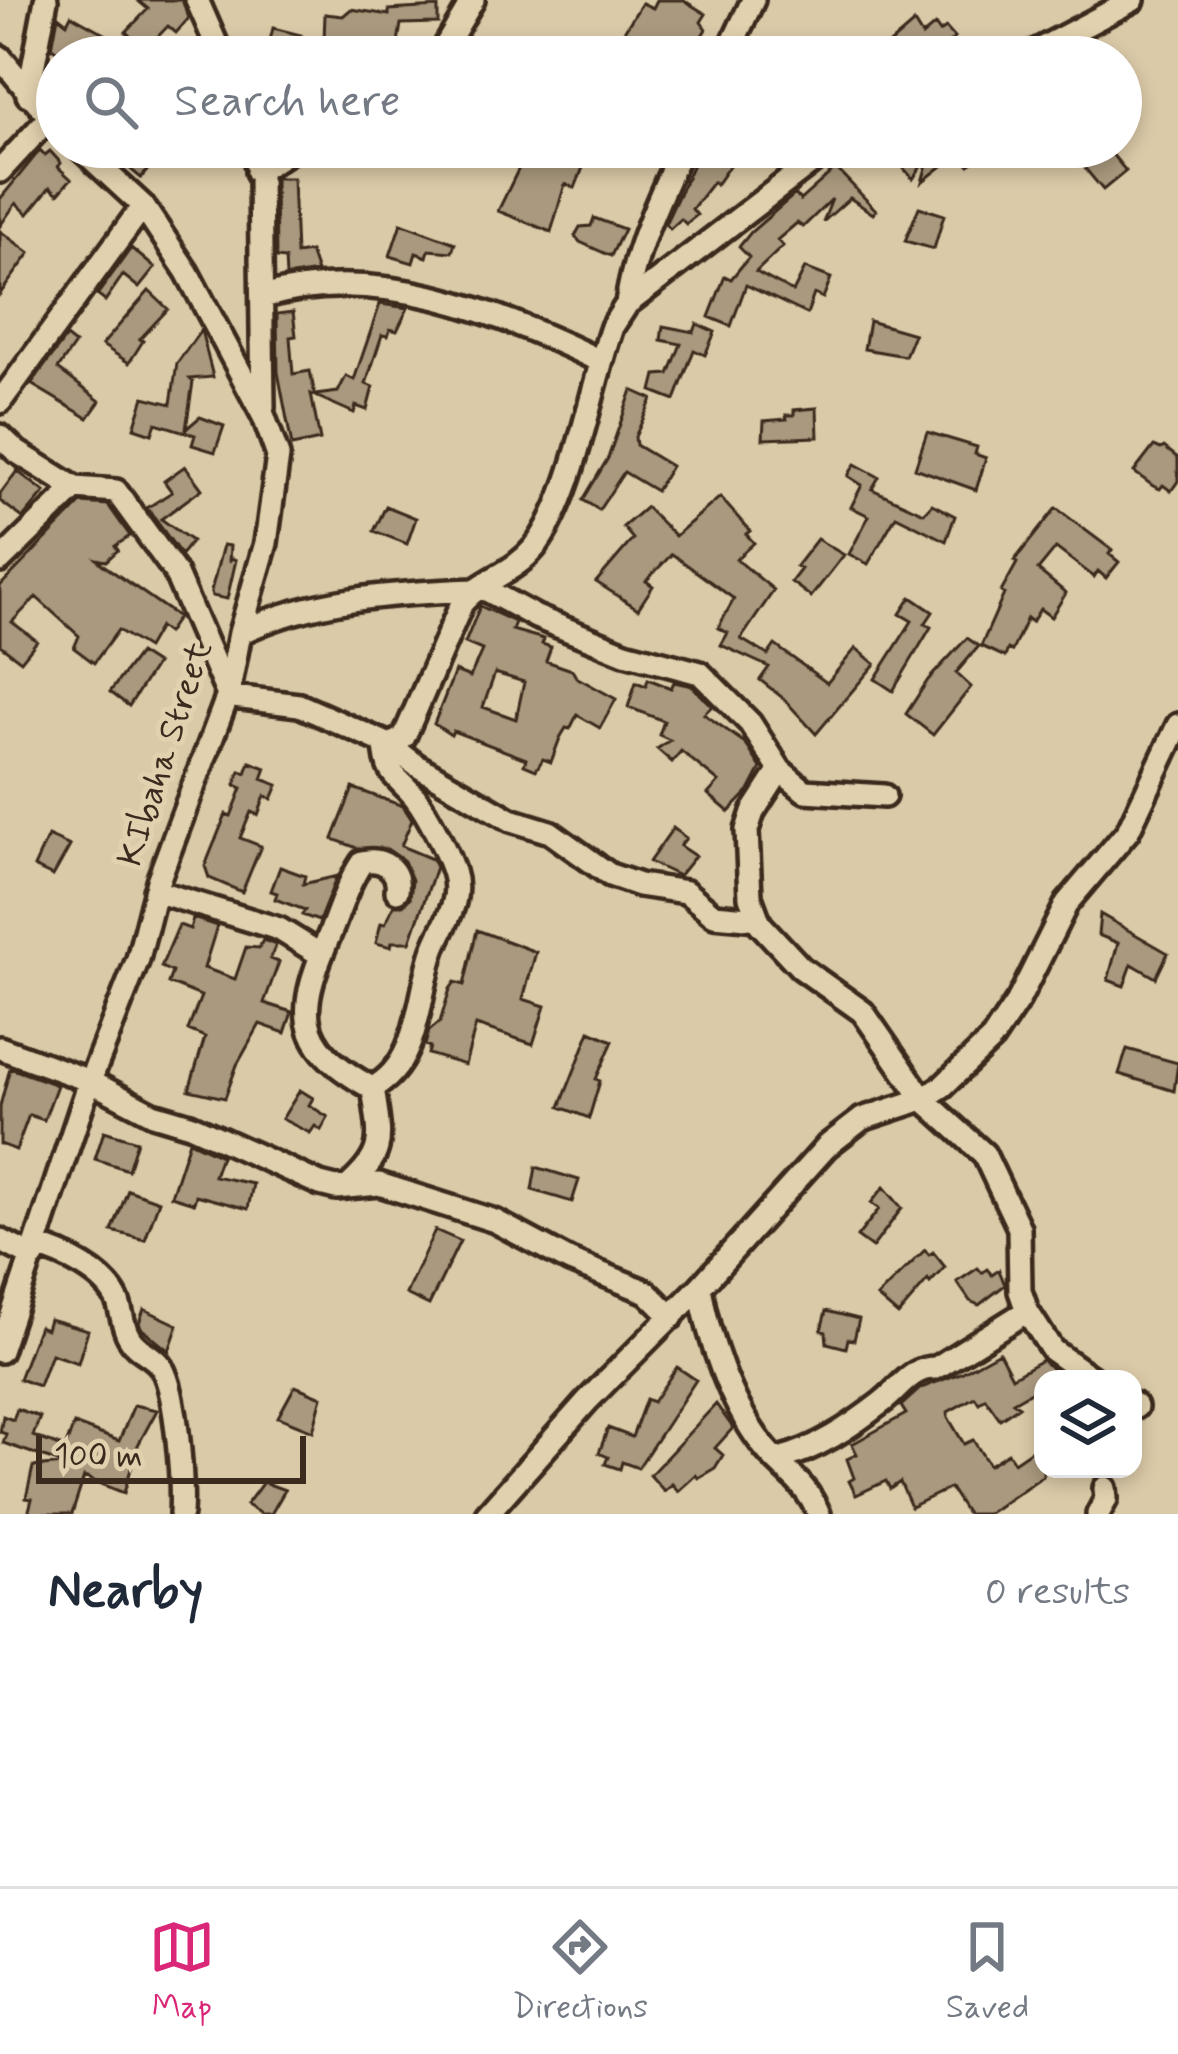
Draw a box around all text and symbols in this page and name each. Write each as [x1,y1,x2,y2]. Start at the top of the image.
search box [36,36,1142,168]
icon: search [78,69,144,135]
text: Search here [174,73,401,132]
street label: KIbaha Street [108,636,224,872]
map controls [1034,1370,1142,1478]
button: layers [1034,1370,1142,1478]
scale bar [36,1430,306,1483]
text: 100 m [54,1435,143,1479]
text: Nearby [48,1559,203,1625]
text: 0 results [985,1567,1130,1618]
tab: Map [149,1914,215,2030]
tab: Directions [512,1914,648,2030]
tab: Saved [946,1914,1029,2030]

